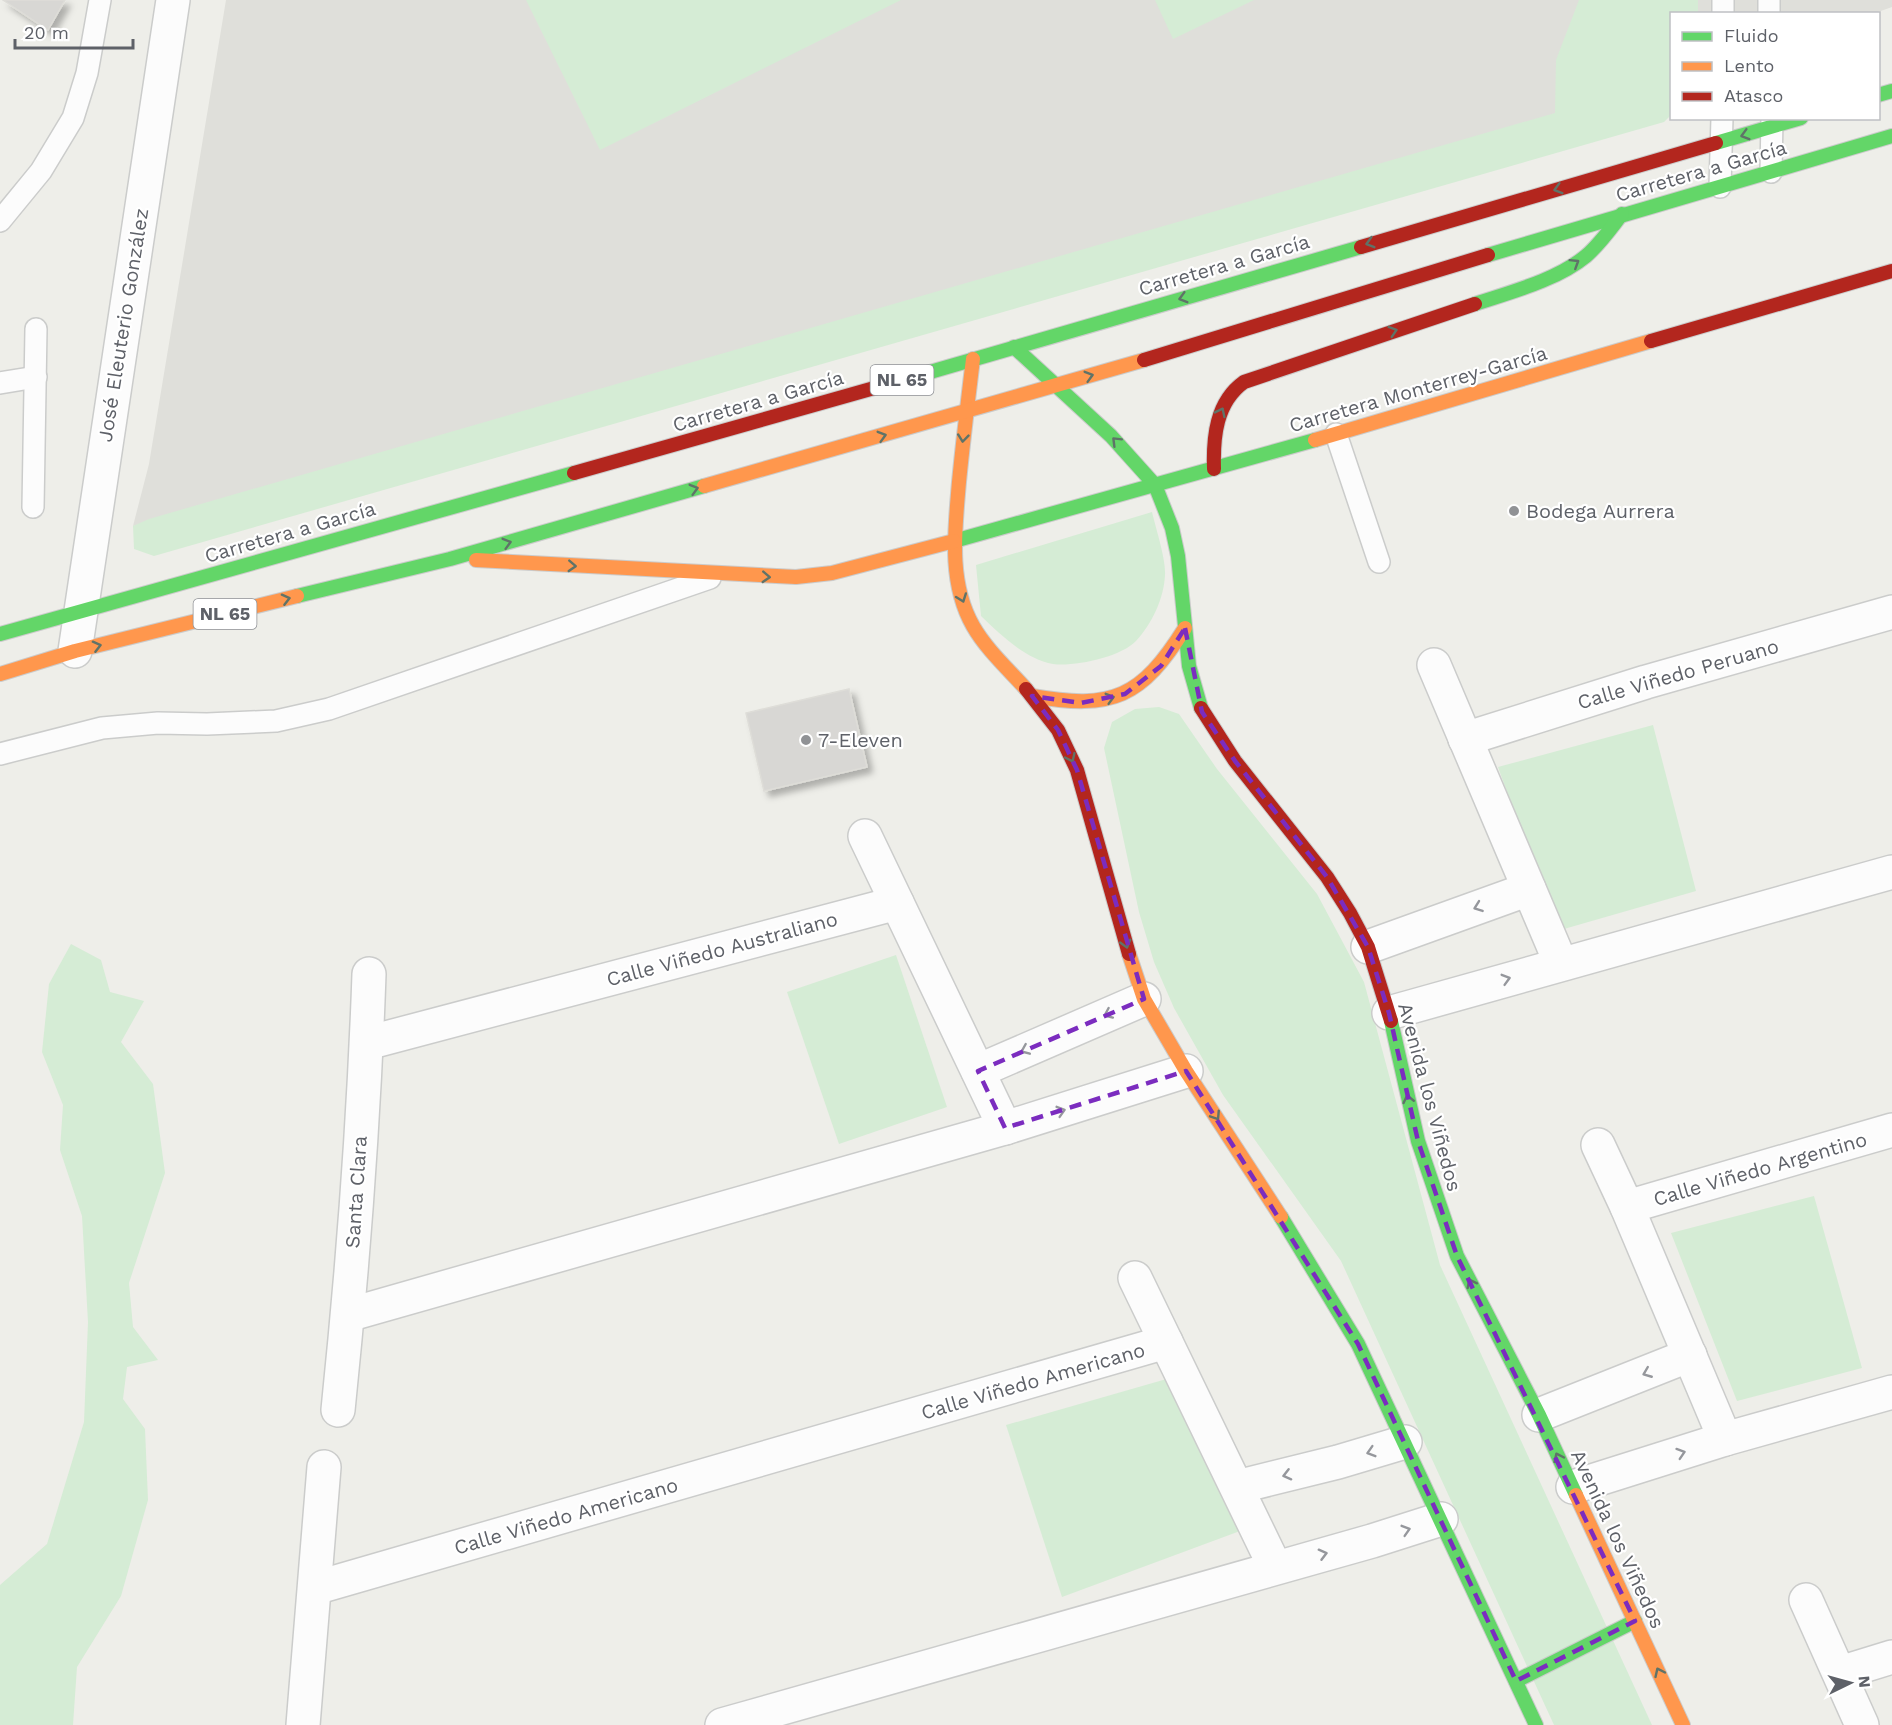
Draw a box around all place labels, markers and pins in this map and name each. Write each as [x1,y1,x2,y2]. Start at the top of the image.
place label: Bodega Aurrera [1526,499,1675,523]
marker: Bodega Aurrera [1507,504,1521,518]
place label: 7-Eleven [818,728,903,752]
marker: 7-Eleven [799,733,813,747]

